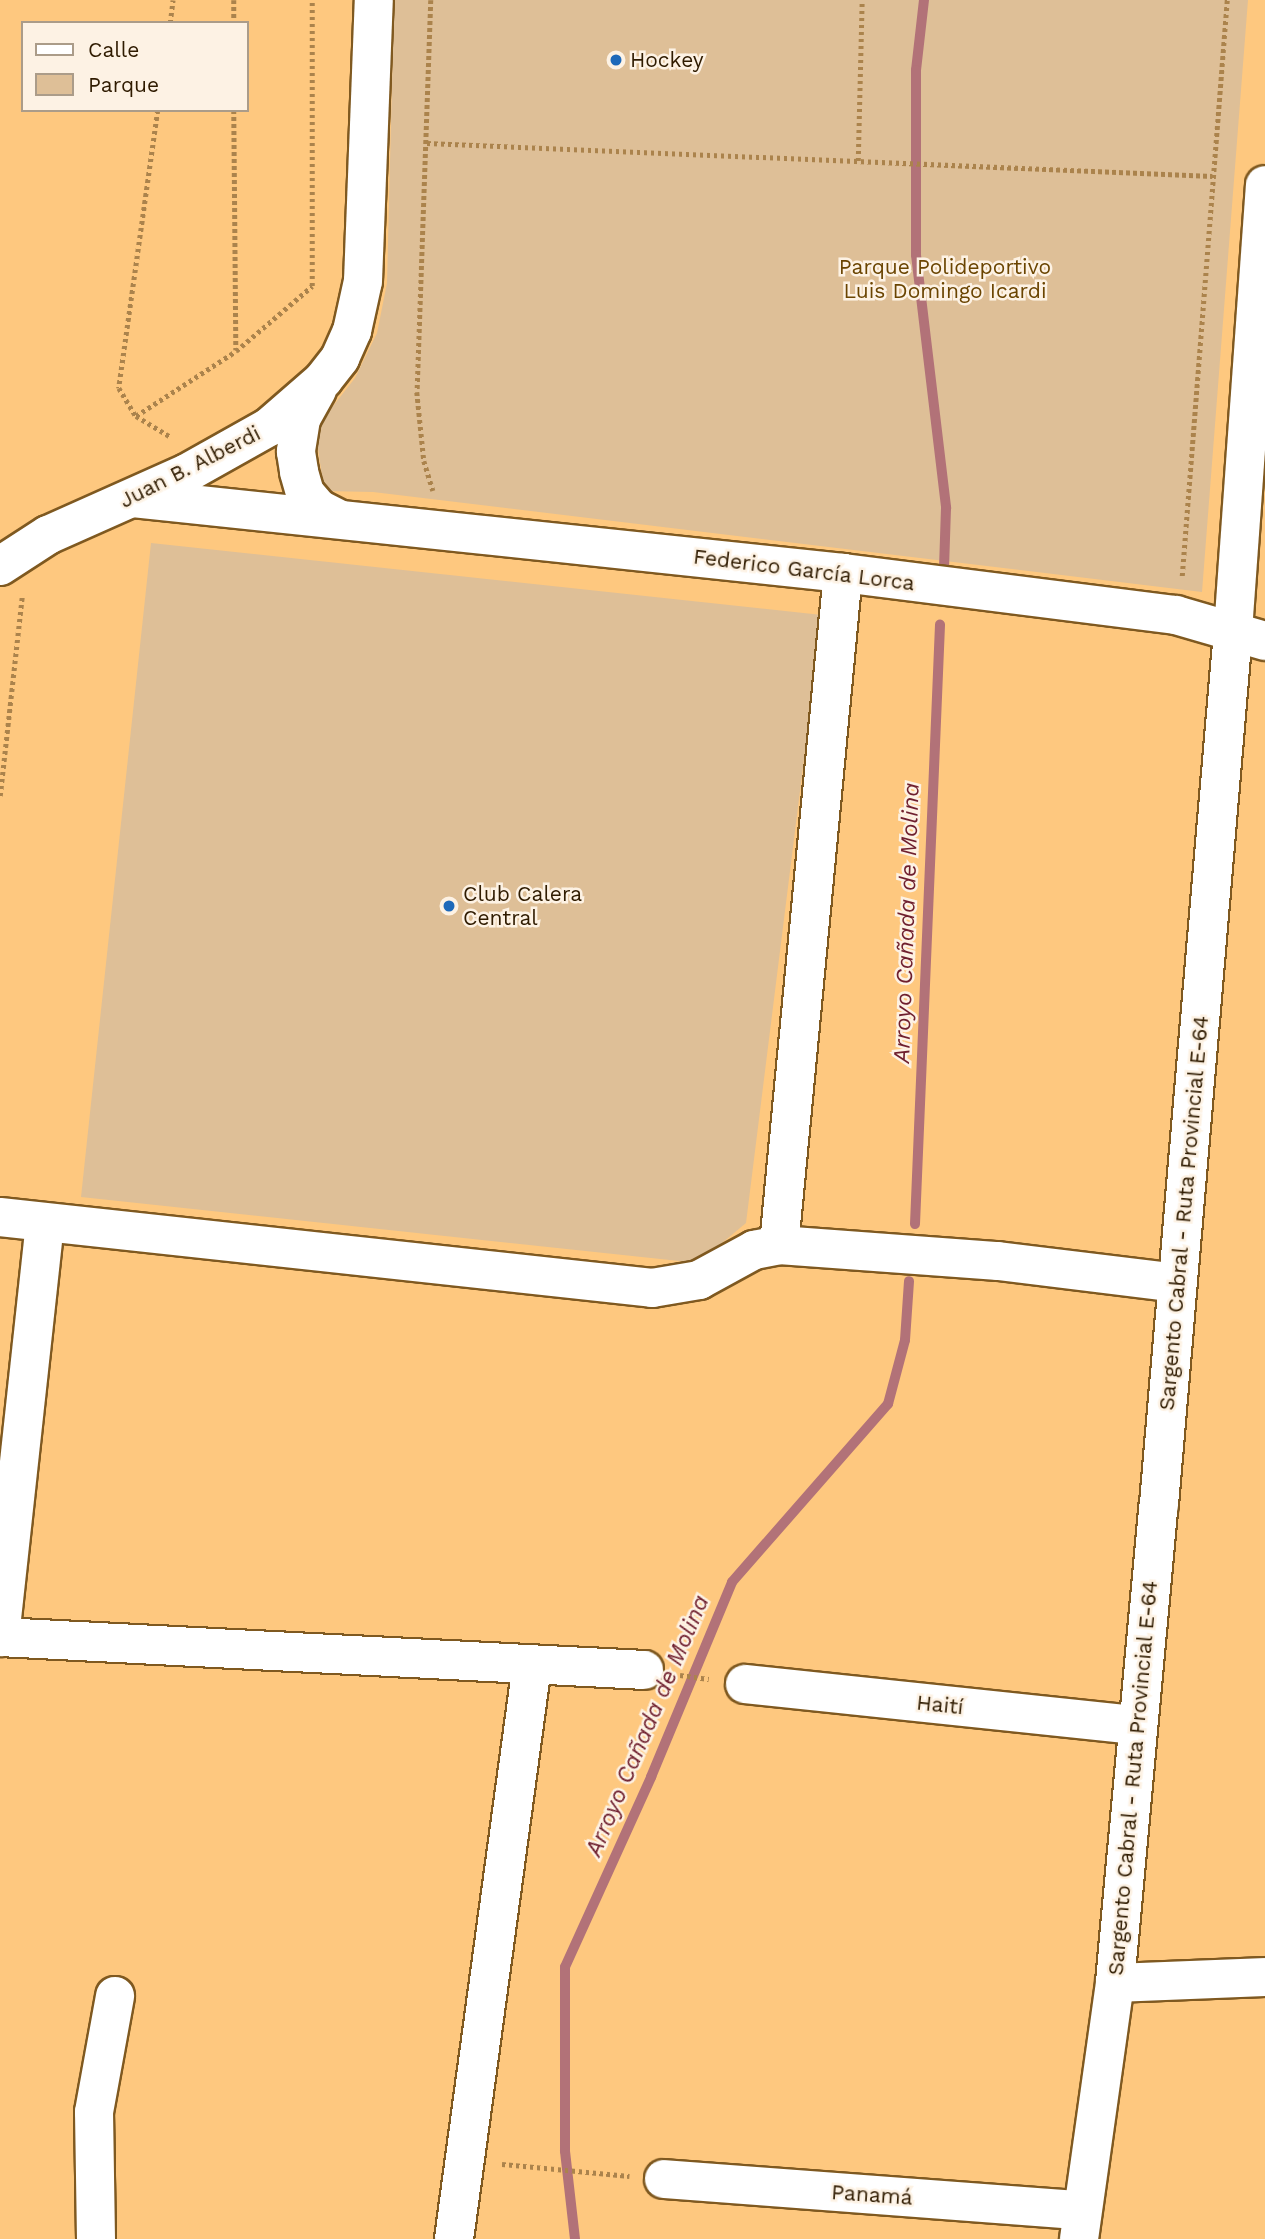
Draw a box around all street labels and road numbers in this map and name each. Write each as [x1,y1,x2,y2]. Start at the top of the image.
street label: Juan B. Alberdi [115,420,265,514]
street label: Federico García Lorca [692,544,916,596]
street label: Sargento Cabral - Ruta Provincial E-64 [1154,1014,1214,1412]
street label: Sargento Cabral - Ruta Provincial E-64 [1103,1579,1163,1977]
street label: Haití [915,1690,965,1720]
street label: Panamá [830,2180,914,2210]

